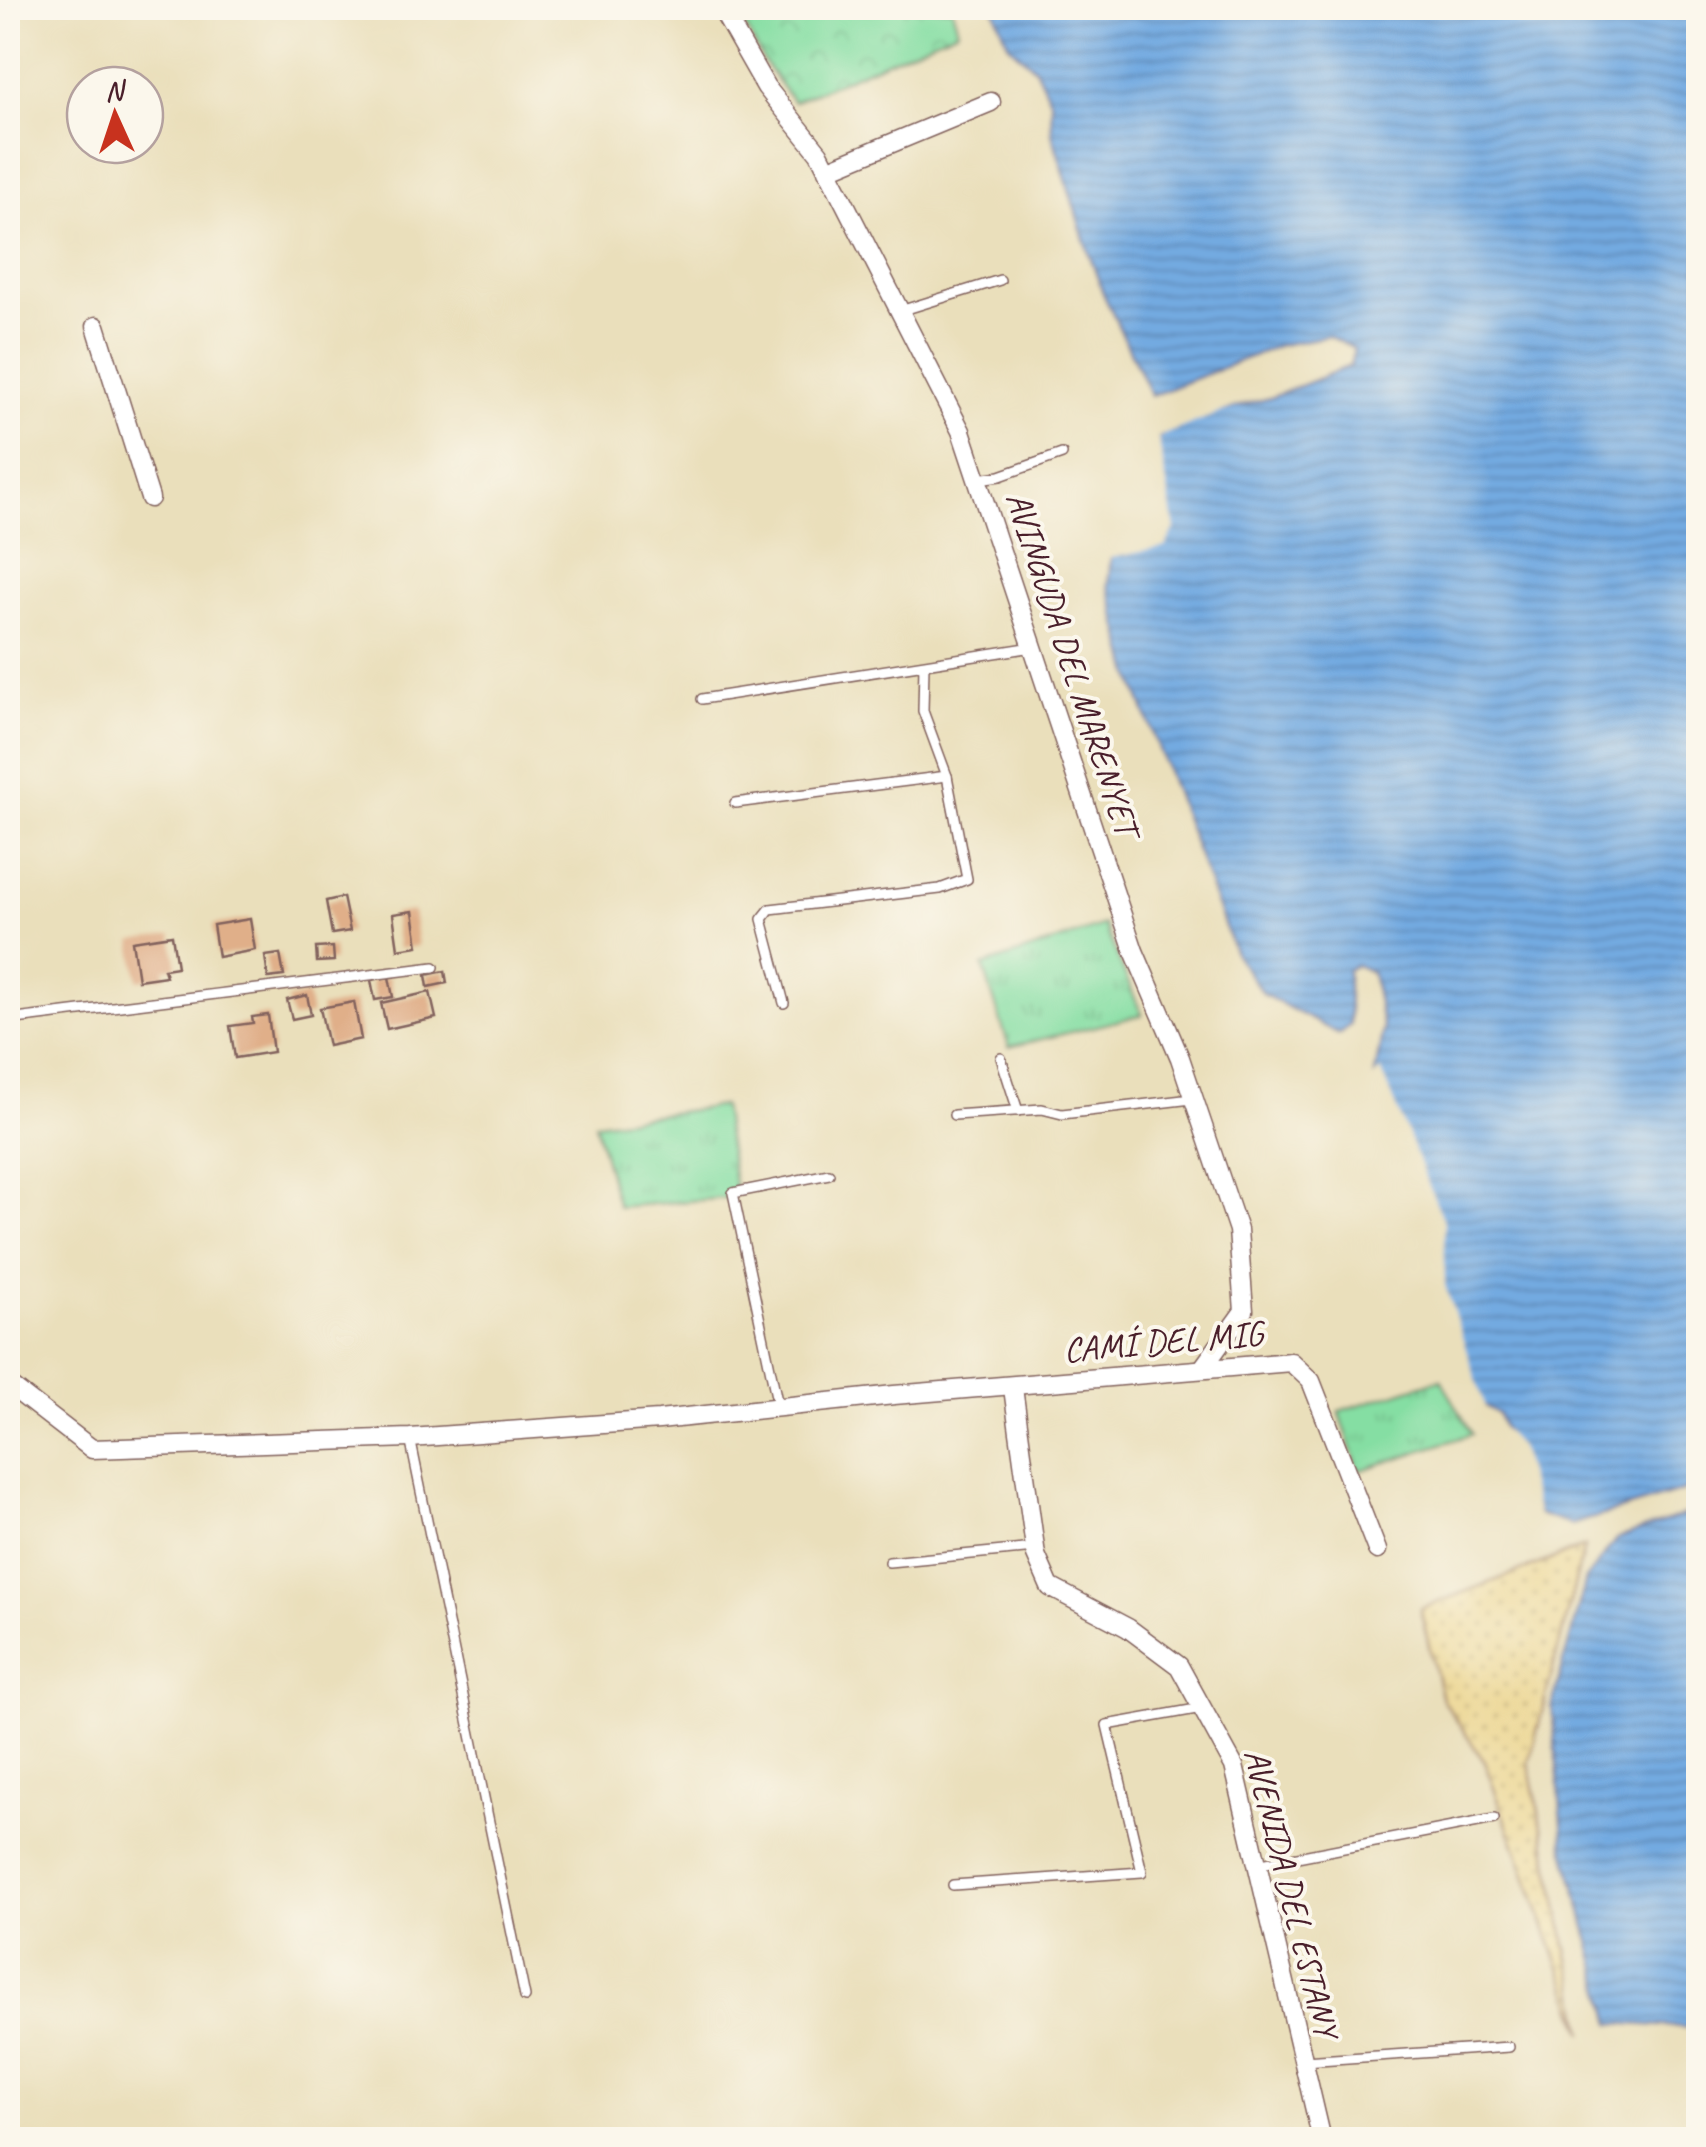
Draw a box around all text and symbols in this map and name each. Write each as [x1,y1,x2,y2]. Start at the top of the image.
north arrow [65,65,165,165]
text: N [104,72,128,108]
street label: AVINGUDA DEL MARENYET [996,486,1152,849]
street label: CAMÍ DEL MIG [1062,1310,1268,1373]
street label: AVENIDA DEL ESTANY [1234,1744,1350,2047]

